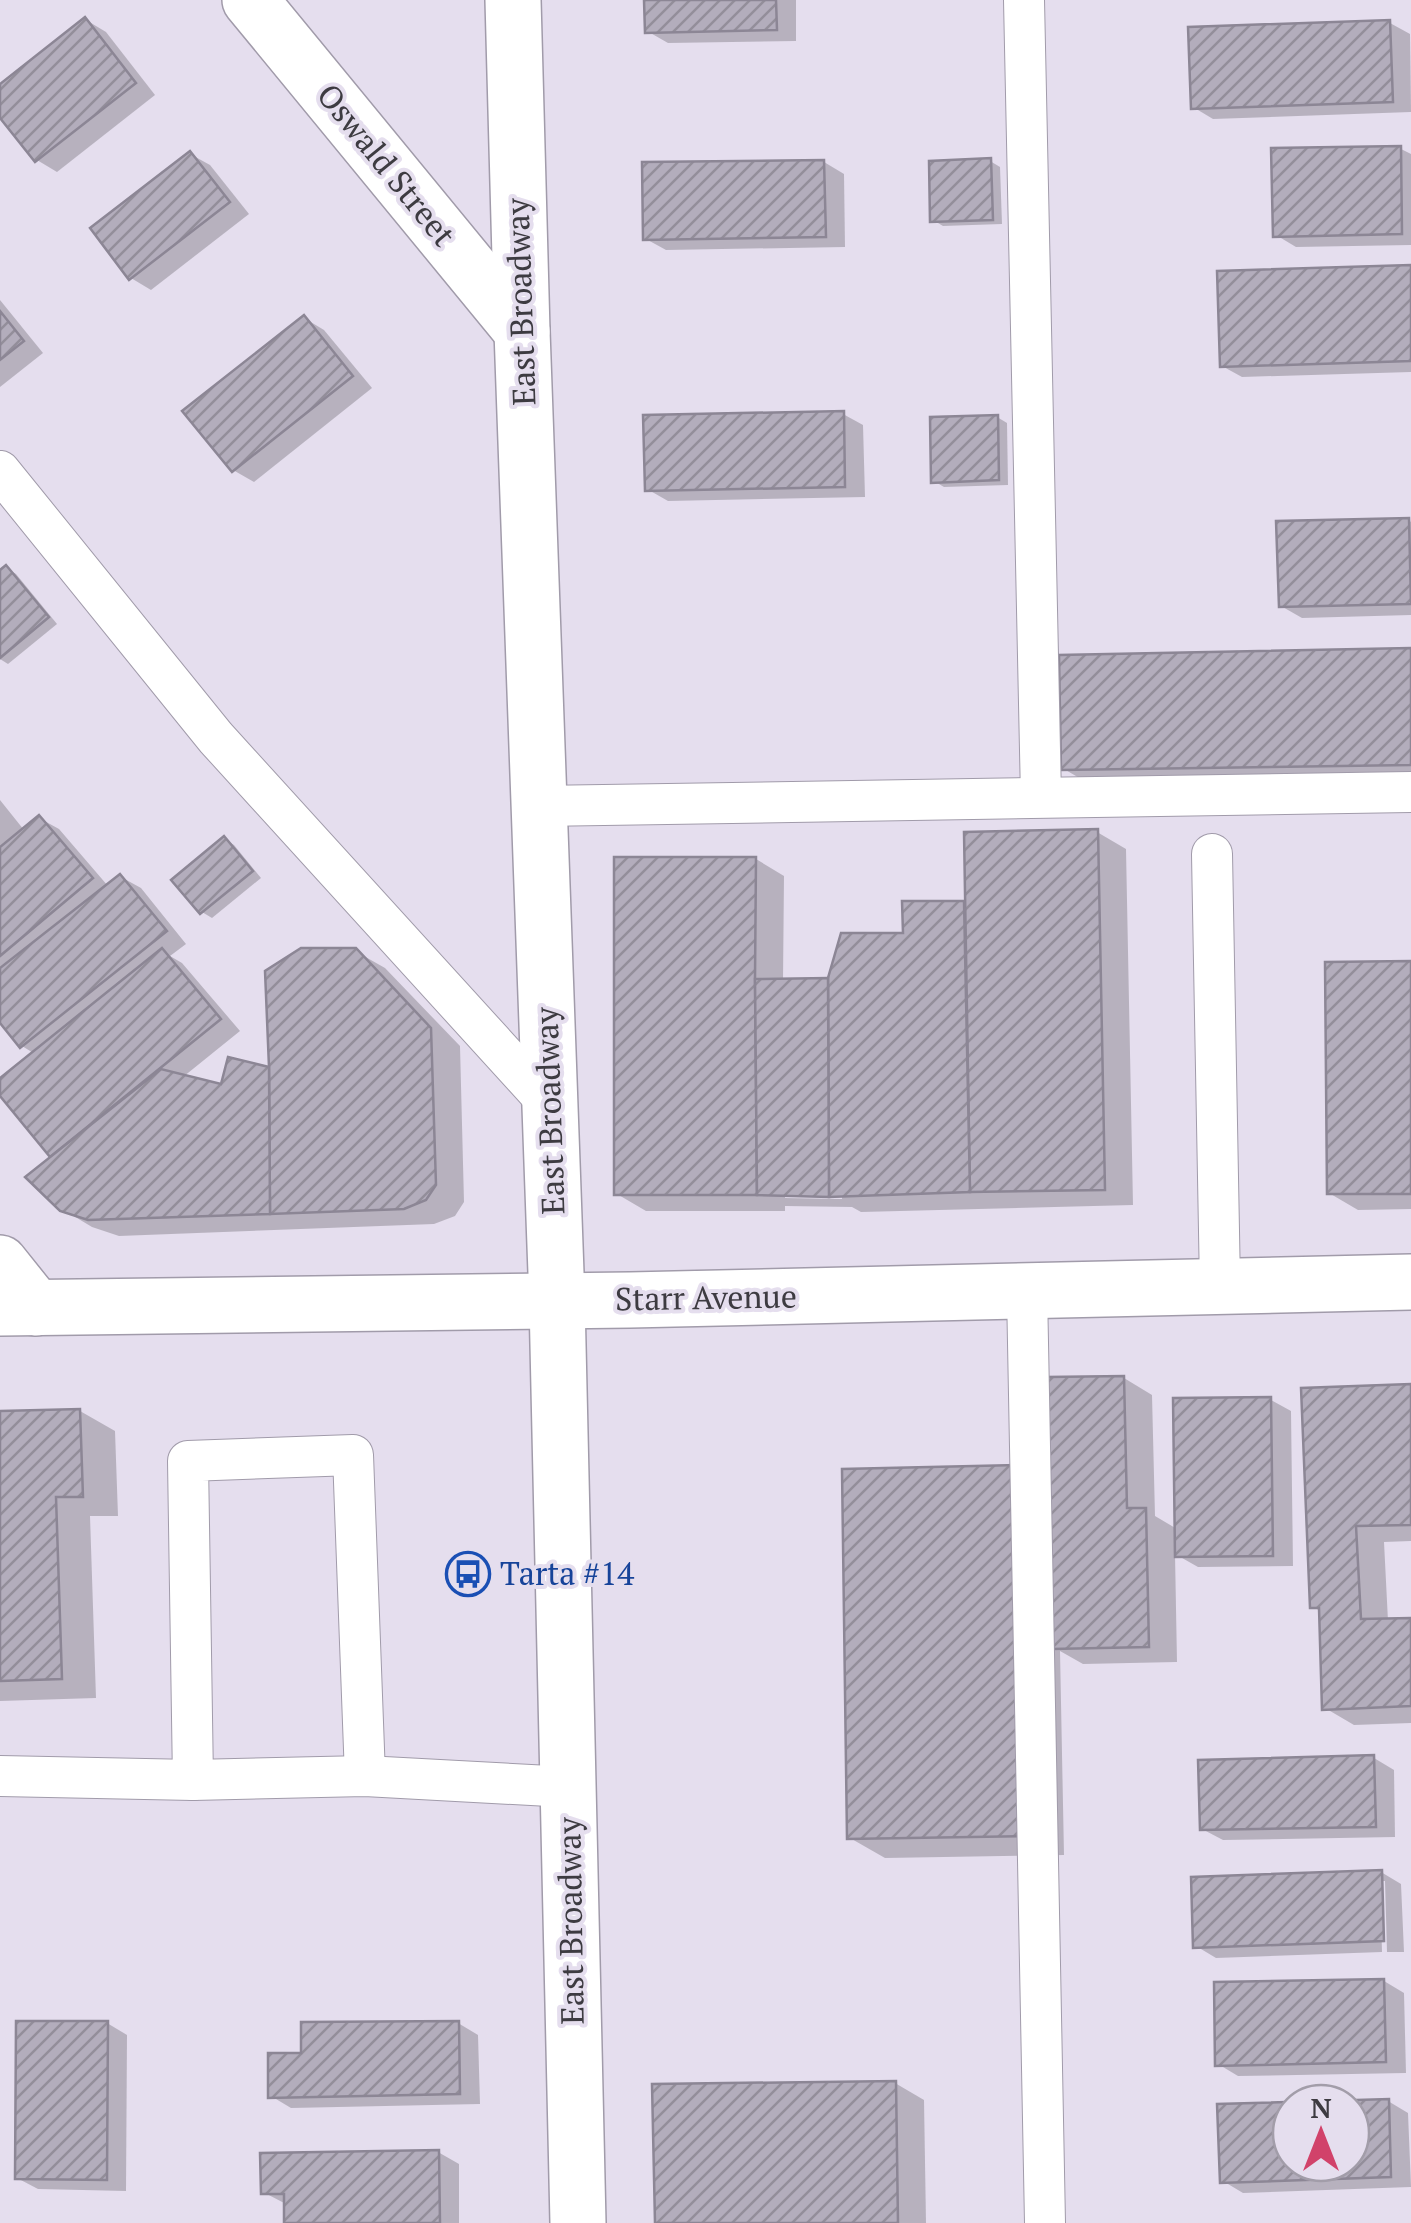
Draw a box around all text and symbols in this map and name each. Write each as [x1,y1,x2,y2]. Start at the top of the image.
street label: Oswald Street [308,74,465,254]
street label: East Broadway [495,197,545,406]
street label: East Broadway [524,1006,574,1215]
street label: Starr Avenue [615,1274,797,1320]
bus stop icon: Tarta #14 [445,1551,491,1597]
place label: Tarta #14 [500,1552,634,1594]
street label: East Broadway [547,1816,593,2025]
north arrow [1271,2083,1371,2183]
text: N [1310,2089,1332,2126]

